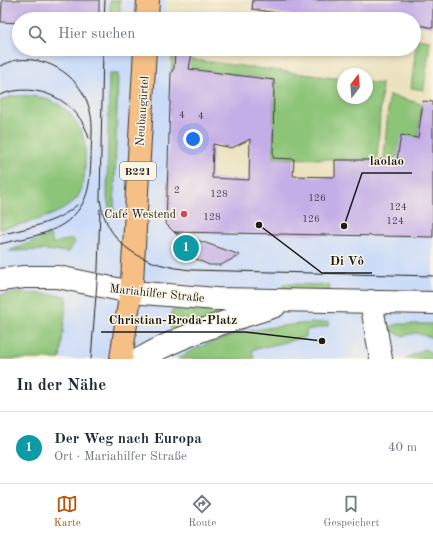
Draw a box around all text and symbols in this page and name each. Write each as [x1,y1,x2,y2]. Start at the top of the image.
search box [12,12,421,56]
icon: search [26,23,48,45]
text: Hier suchen [58,27,135,42]
north arrow [337,68,373,104]
street label: Neubaugürtel [135,76,151,147]
house number: 4 [179,110,185,120]
house number: 4 [198,111,204,121]
your location [183,129,203,149]
callout: laolao [362,148,412,173]
text: laolao [370,155,404,168]
road number: B221 [120,162,156,180]
house number: 2 [174,185,180,195]
house number: 128 [210,189,228,199]
house number: 126 [308,193,326,203]
house number: 124 [389,202,407,212]
place label: Café Westend [104,209,176,221]
marker: Café Westend [179,209,189,219]
house number: 128 [203,212,221,222]
house number: 126 [302,214,320,224]
house number: 124 [386,216,404,226]
pin: 1 [173,233,199,263]
callout: Di Vô [322,248,372,273]
text: Di Vô [330,255,364,268]
street label: Mariahilfer Straße [109,283,205,305]
callout: Christian-Broda-Platz [101,307,245,332]
text: Christian-Broda-Platz [109,314,237,327]
text: In der Nähe [16,377,106,394]
text: Der Weg nach Europa [54,432,202,447]
text: 1 [25,441,33,454]
text: 40 m [388,441,417,454]
text: Ort · Mariahilfer Straße [54,450,187,463]
tab: Karte [54,493,81,531]
tab: Route [188,493,216,531]
tab: Gespeichert [324,493,379,531]

